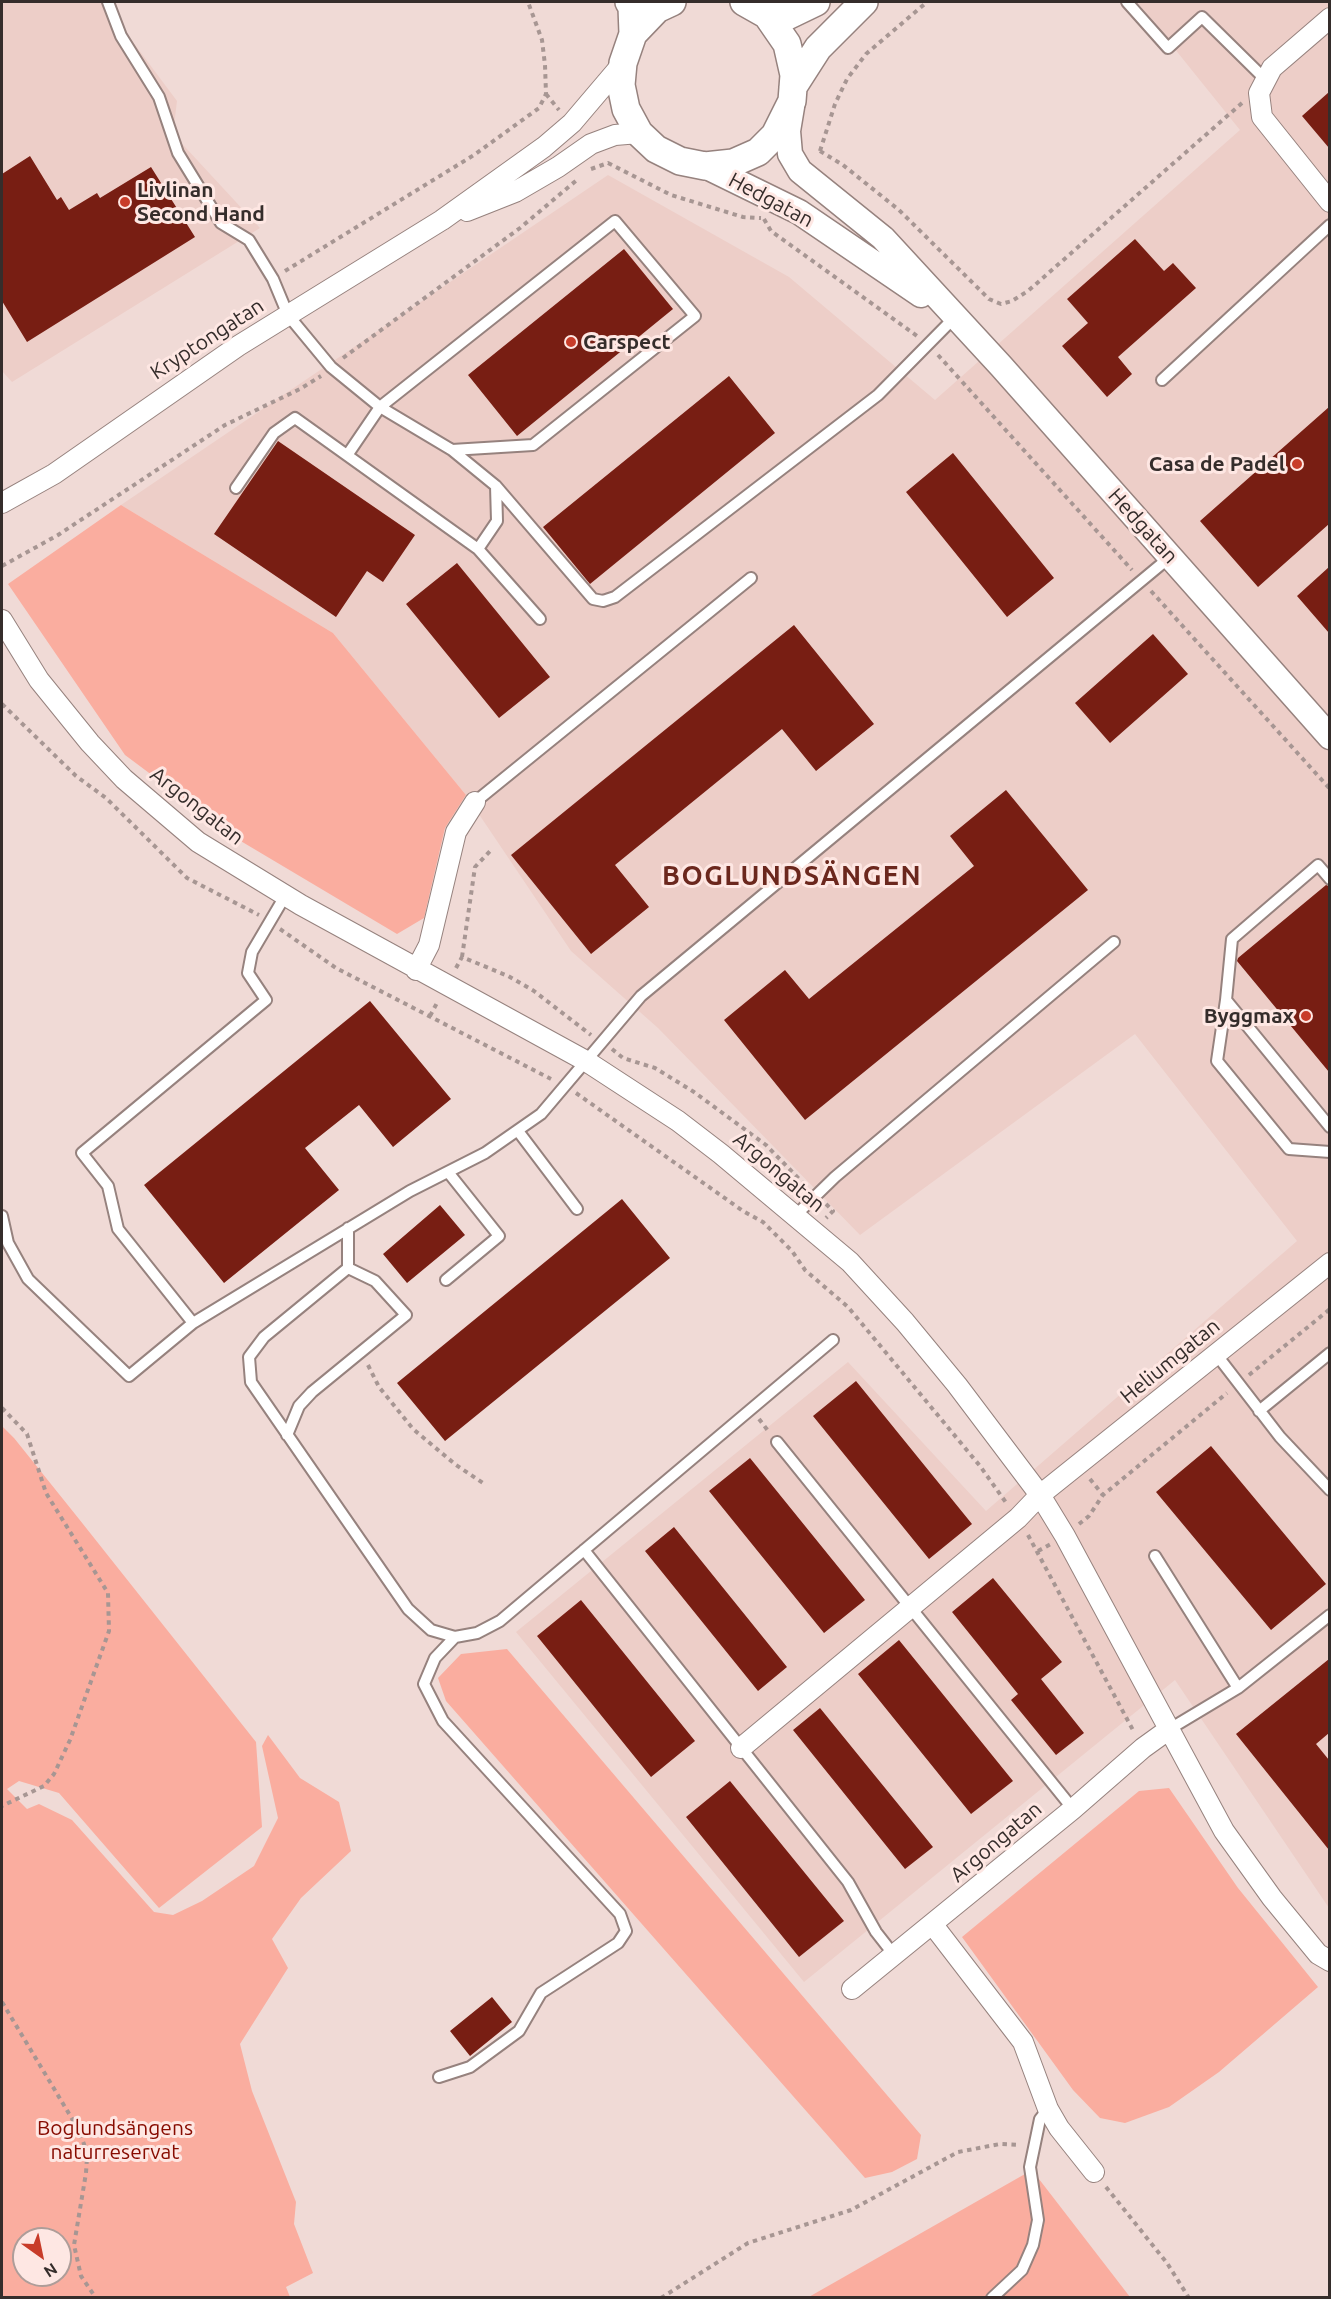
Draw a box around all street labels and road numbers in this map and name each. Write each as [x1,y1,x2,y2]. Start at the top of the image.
street label: Hedgatan [724,167,818,233]
street label: Kryptongatan [146,293,268,385]
street label: Hedgatan [1103,483,1183,569]
street label: Argongatan [145,762,249,850]
street label: Argongatan [728,1126,830,1218]
street label: Heliumgatan [1115,1313,1225,1409]
street label: Argongatan [945,1796,1047,1888]

